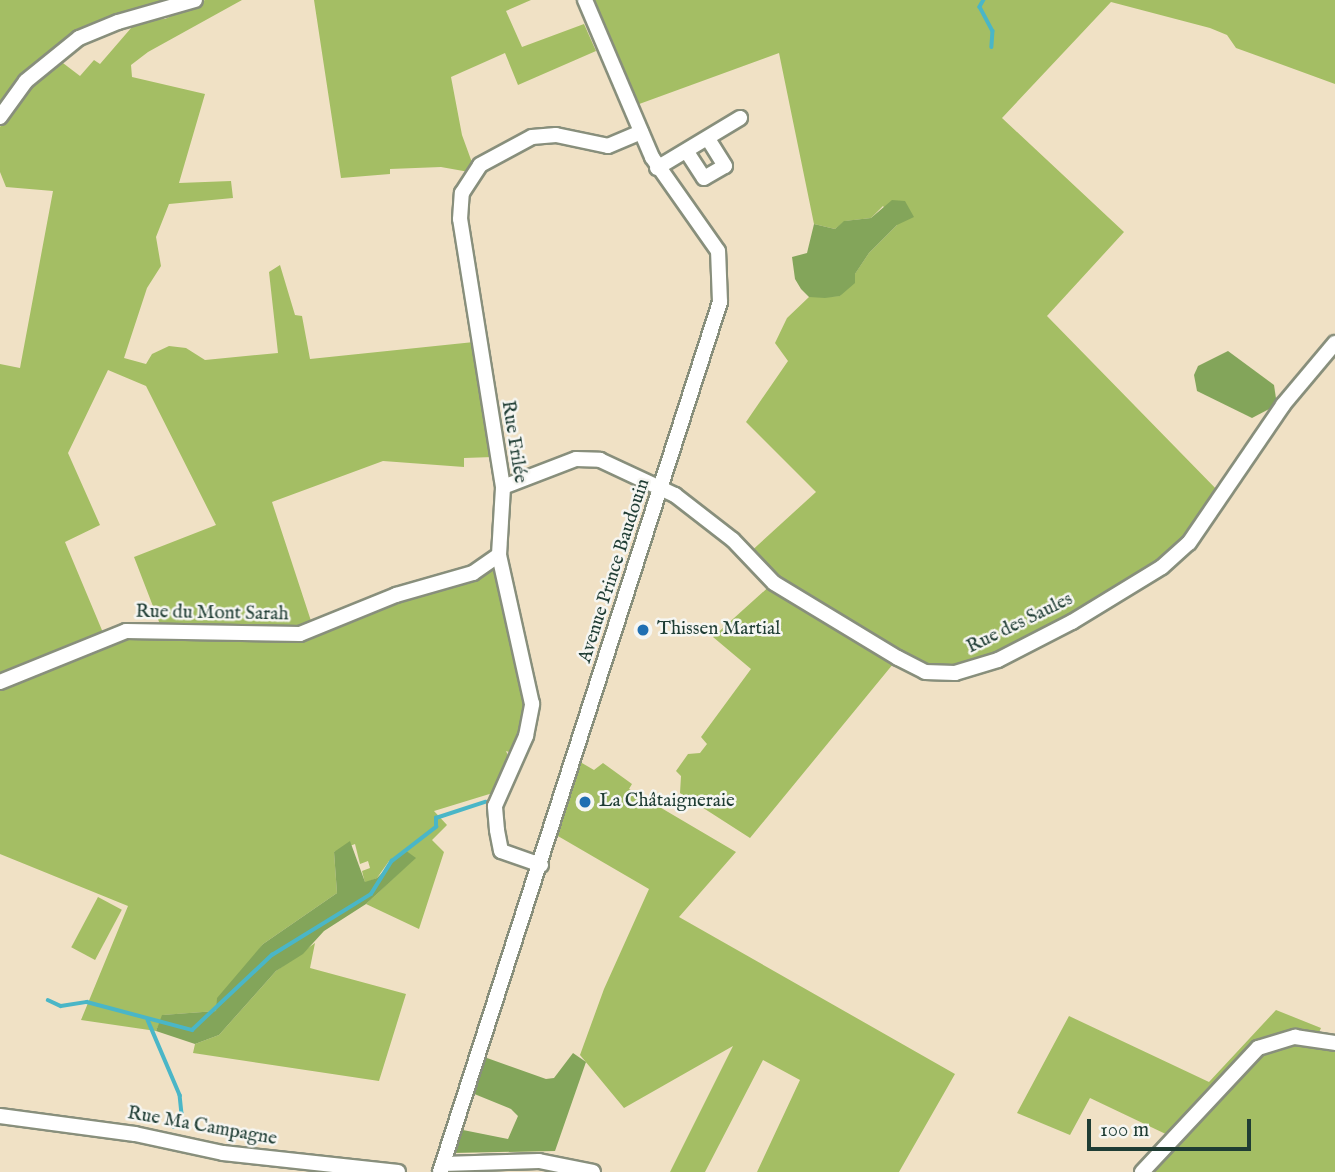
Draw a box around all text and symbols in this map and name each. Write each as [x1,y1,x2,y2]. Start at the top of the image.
street label: Rue Frilée [495,399,531,485]
street label: Avenue Prince Baudouin [574,476,656,666]
street label: Rue des Saules [963,589,1077,659]
street label: Rue du Mont Sarah [135,601,289,627]
place label: Thissen Martial [657,619,781,641]
marker: Thissen Martial [635,622,651,638]
place label: La Châtaigneraie [599,791,735,813]
marker: La Châtaigneraie [577,794,593,810]
street label: Rue Ma Campagne [125,1103,279,1151]
scale bar [1090,1106,1254,1150]
text: 100 m [1100,1117,1149,1144]

